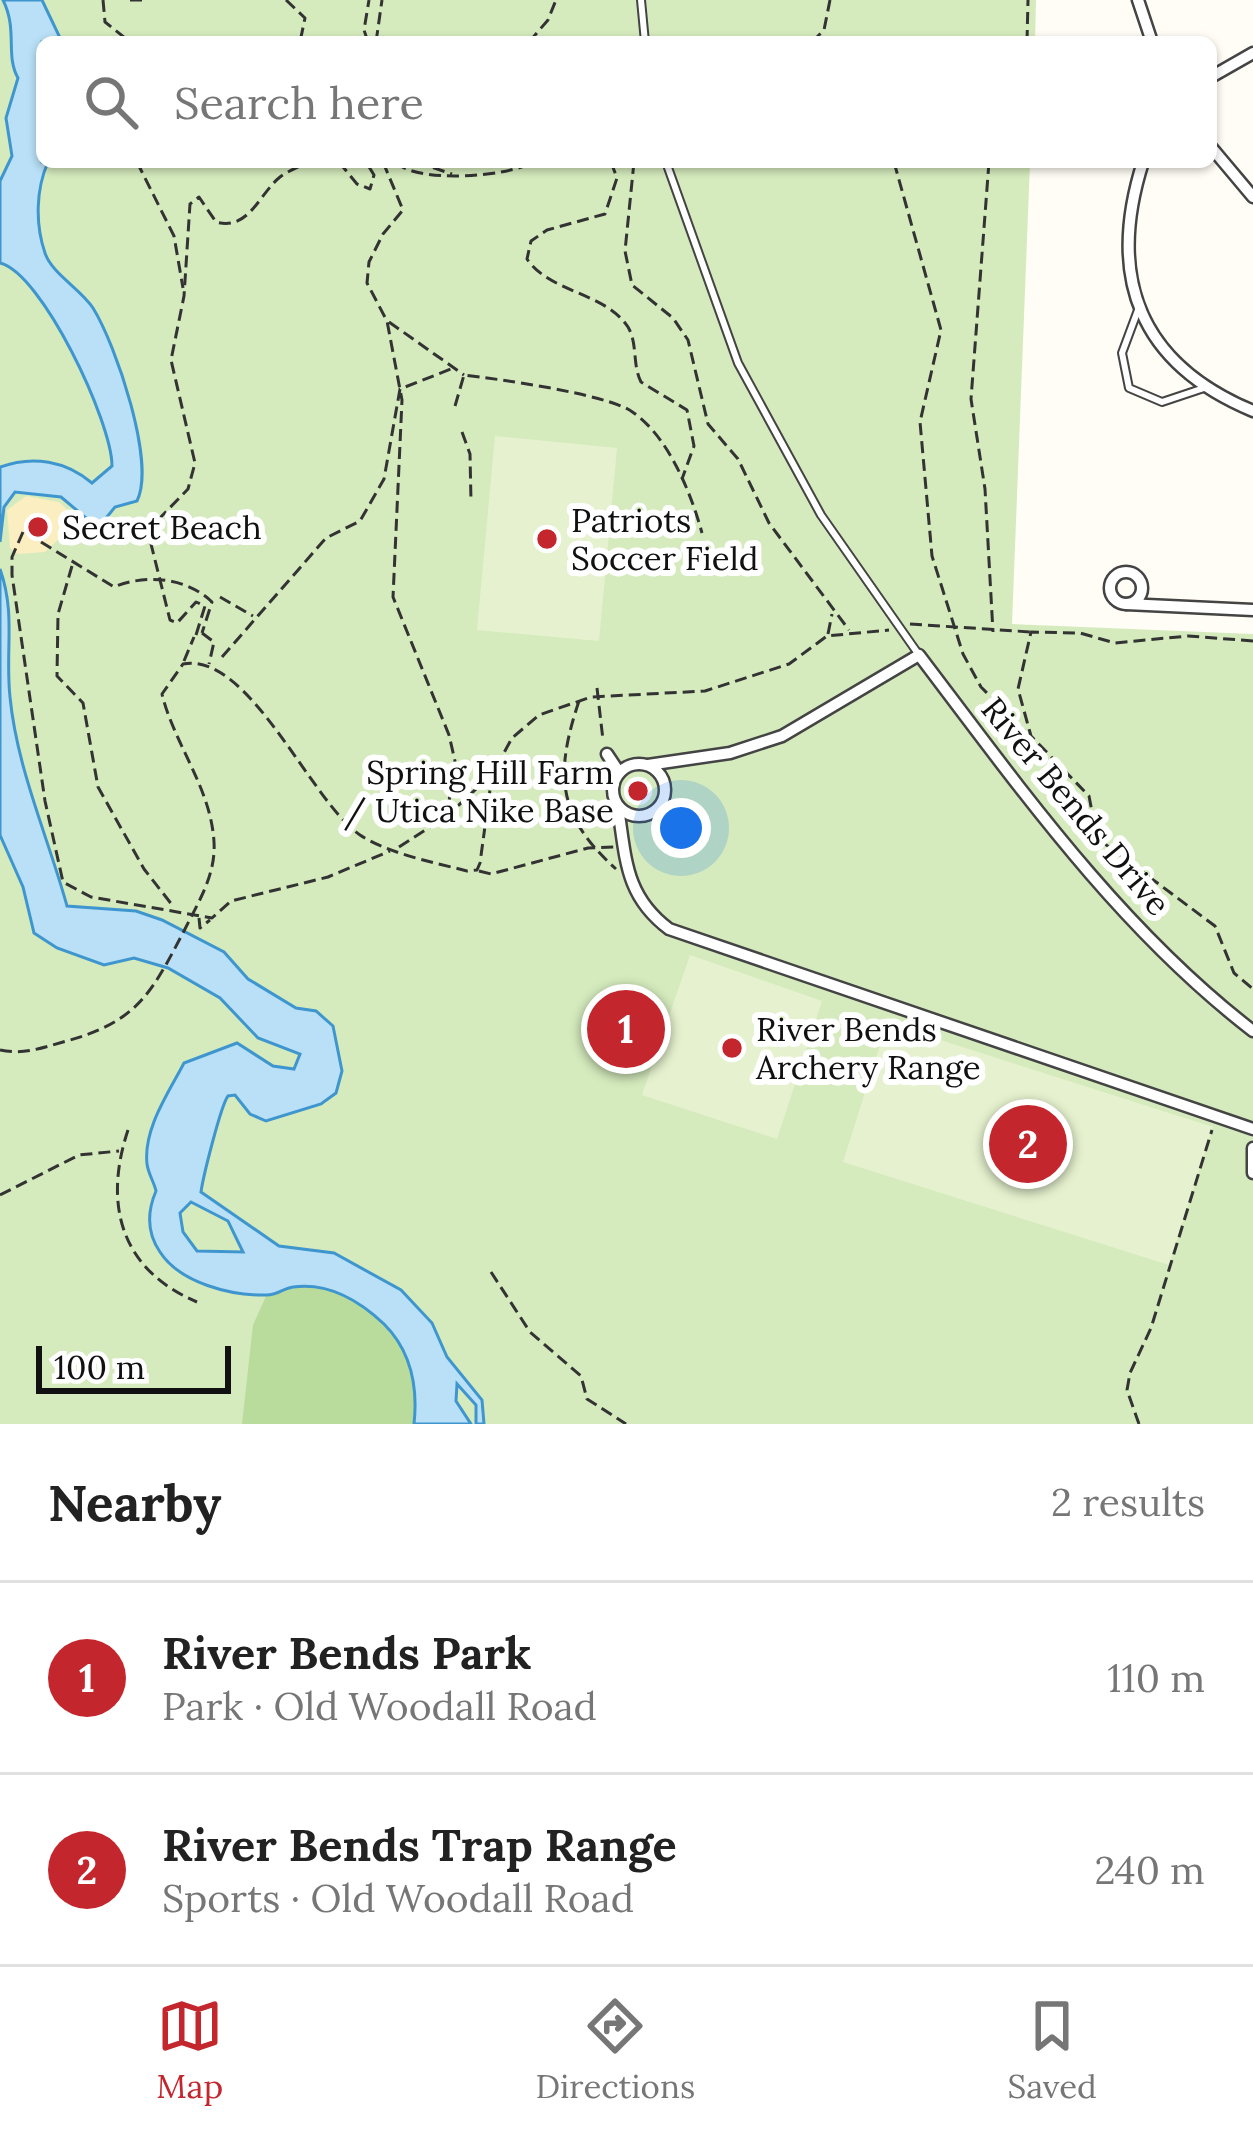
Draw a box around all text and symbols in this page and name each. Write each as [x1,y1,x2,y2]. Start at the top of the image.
search box [36,36,1217,168]
icon: search [78,69,144,135]
text: Search here [174,74,424,131]
place label: Patriots Soccer Field [571,499,758,579]
place label: Secret Beach [62,506,262,548]
marker: Secret Beach [25,514,51,540]
marker: Patriots Soccer Field [534,526,560,552]
street label: River Bends Drive [972,688,1180,924]
place label: Spring Hill Farm / Utica Nike Base [343,751,614,831]
marker: Spring Hill Farm / Utica Nike Base [625,778,651,804]
your location [651,798,711,858]
pin: 1 [587,984,665,1074]
place label: River Bends Archery Range [755,1008,981,1088]
marker: River Bends Archery Range [719,1035,745,1061]
pin: 2 [989,1099,1067,1189]
scale bar [36,1340,231,1393]
text: 100 m [54,1346,145,1388]
text: Nearby [48,1470,221,1535]
text: 2 results [1051,1477,1205,1527]
text: River Bends Park [162,1624,532,1681]
text: 1 [79,1653,95,1703]
text: 110 m [1107,1653,1205,1703]
text: Park · Old Woodall Road [162,1681,597,1731]
text: River Bends Trap Range [162,1816,677,1873]
text: 2 [77,1845,97,1895]
text: 240 m [1094,1845,1205,1895]
text: Sports · Old Woodall Road [162,1873,634,1923]
tab: Map [156,1993,223,2107]
tab: Directions [536,1993,695,2107]
tab: Saved [1008,1993,1097,2107]

